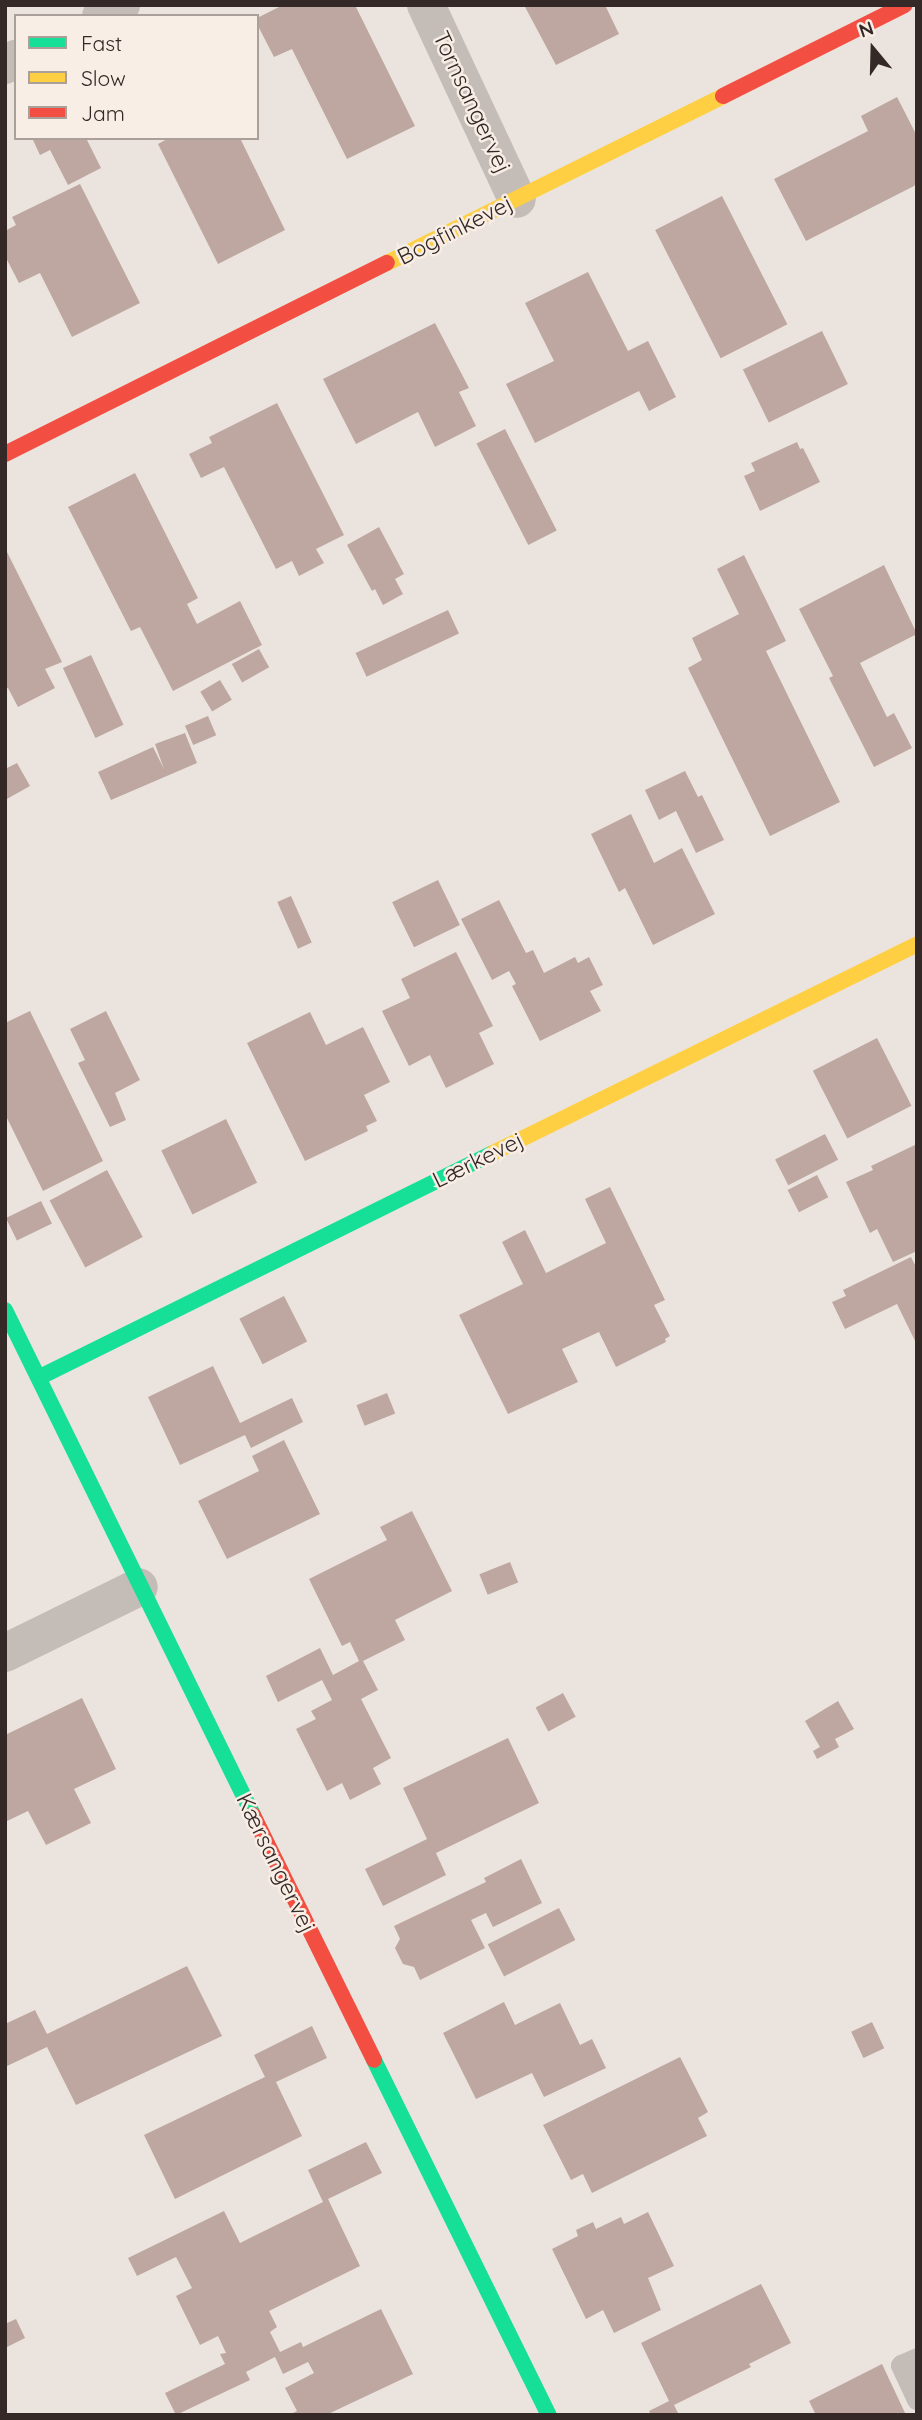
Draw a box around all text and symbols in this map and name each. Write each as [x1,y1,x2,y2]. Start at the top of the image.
legend [14,14,259,140]
north arrow [838,14,908,84]
text: N [856,16,877,43]
street label: Tornsangervej [427,27,517,177]
text: Fast [81,30,122,56]
text: Slow [81,65,126,91]
text: Jam [81,100,125,126]
street label: Bogfinkevej [393,189,517,271]
street label: Lærkevej [428,1126,528,1194]
street label: Kærsangervej [230,1789,322,1937]

